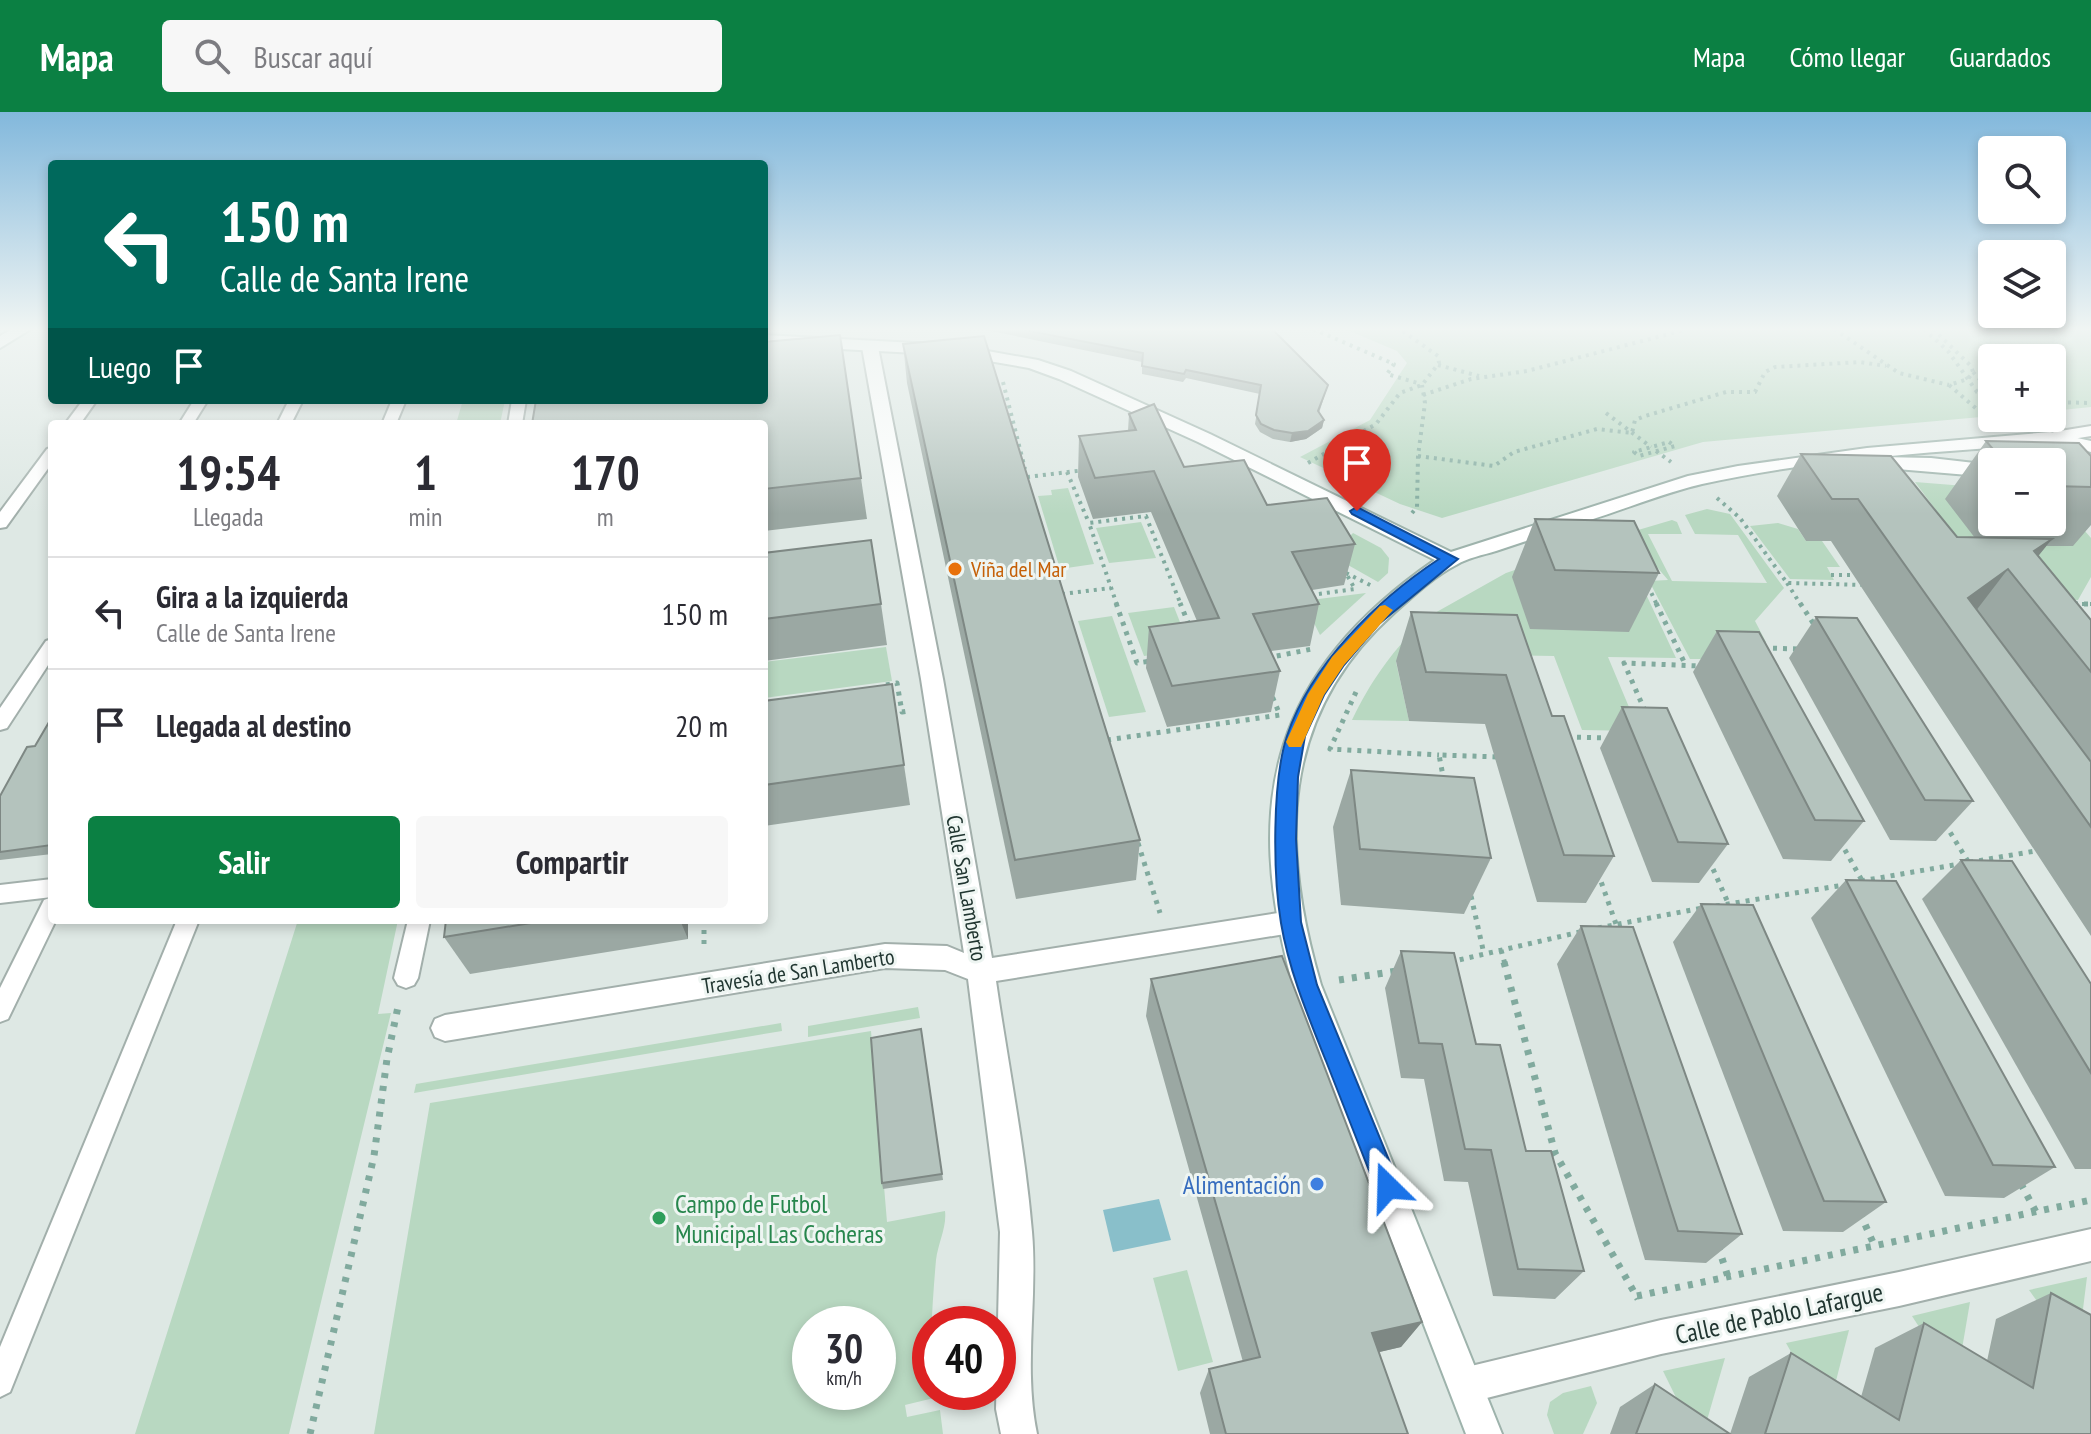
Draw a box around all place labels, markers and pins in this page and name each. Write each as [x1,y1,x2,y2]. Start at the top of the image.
pin [1323,429,1391,511]
place label: Viña del Mar [970,555,1066,583]
marker: Viña del Mar [946,560,964,578]
place label: Alimentación [1183,1168,1301,1201]
marker: Alimentación [1308,1175,1326,1193]
place label: Campo de Futbol Municipal Las Cocheras [675,1187,883,1250]
marker: Campo de Futbol Municipal Las Cocheras [650,1209,668,1227]

